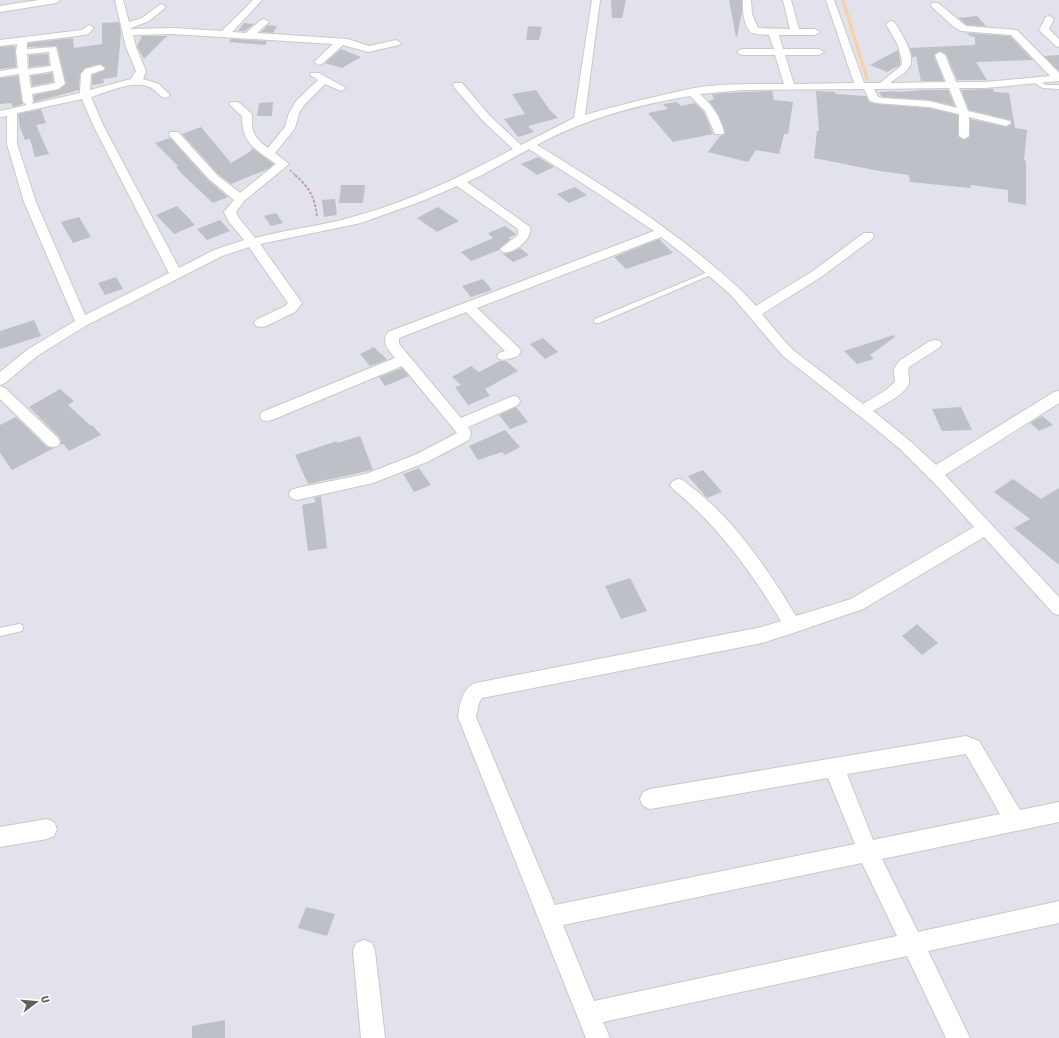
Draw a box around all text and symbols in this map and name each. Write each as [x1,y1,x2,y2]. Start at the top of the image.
north arrow [16,982,56,1022]
text: U [39,994,52,1004]

